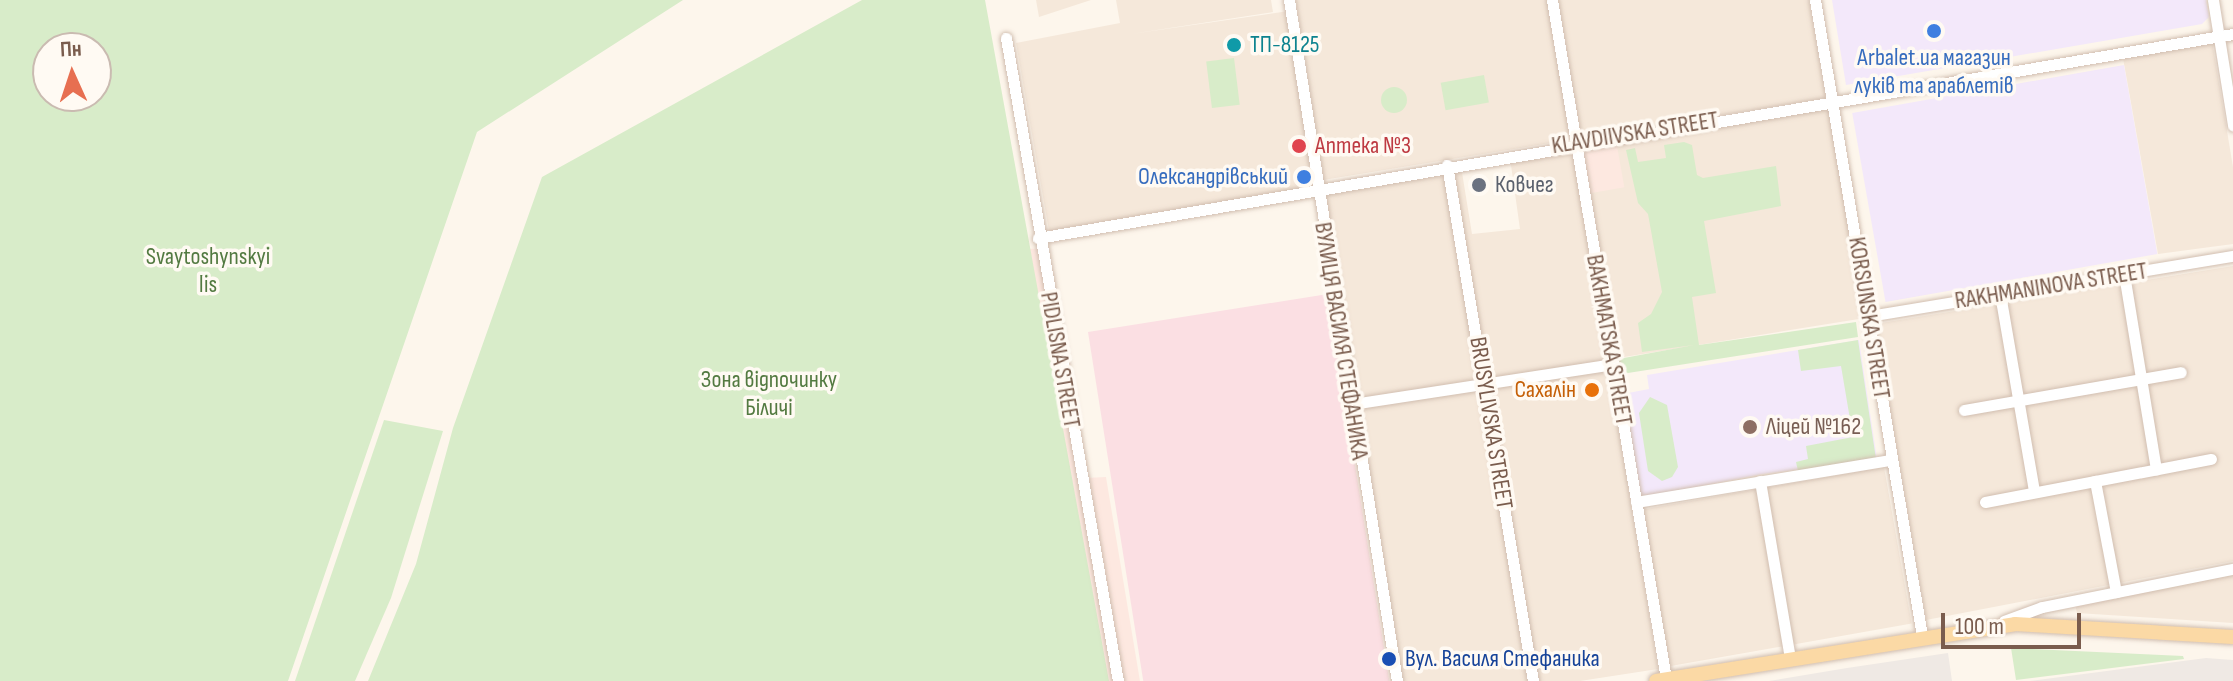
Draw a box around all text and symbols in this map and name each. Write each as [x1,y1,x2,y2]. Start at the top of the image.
marker: Arbalet.ua магазин луків та араблетів [1925,22,1943,40]
place label: ТП-8125 [1250,31,1319,59]
north arrow [32,32,112,112]
text: Пн [59,35,82,64]
marker: ТП-8125 [1225,36,1243,54]
place label: Arbalet.ua магазин луків та араблетів [1854,44,2014,100]
street label: KLAVDIIVSKA STREET [1550,106,1720,160]
place label: Аптека №3 [1315,132,1411,160]
marker: Аптека №3 [1290,137,1308,155]
place label: Олександрівський [1138,163,1288,191]
marker: Олександрівський [1295,168,1313,186]
place label: Ковчег [1495,171,1554,199]
marker: Ковчег [1470,176,1488,194]
street label: ВУЛИЦЯ ВАСИЛЯ СТЕФАНИКА [1308,220,1374,462]
street label: KORSUNSKA STREET [1842,235,1896,401]
park label: Svaytoshynskyi lis [146,243,270,299]
street label: BAKHMATSKA STREET [1580,252,1638,428]
street label: RAKHMANINOVA STREET [1953,257,2149,315]
street label: PIDLISNA STREET [1034,290,1086,430]
street label: BRUSYLIVSKA STREET [1463,335,1519,511]
park label: Зона відпочинку Біличі [701,366,837,422]
place label: Сахалін [1515,376,1576,404]
marker: Сахалін [1583,381,1601,399]
place label: Ліцей №162 [1766,413,1861,441]
marker: Ліцей №162 [1741,418,1759,436]
scale bar [1945,597,2085,647]
text: 100 m [1955,612,2004,641]
place label: Вул. Василя Стефаника [1405,645,1600,673]
marker: Вул. Василя Стефаника [1380,650,1398,668]

